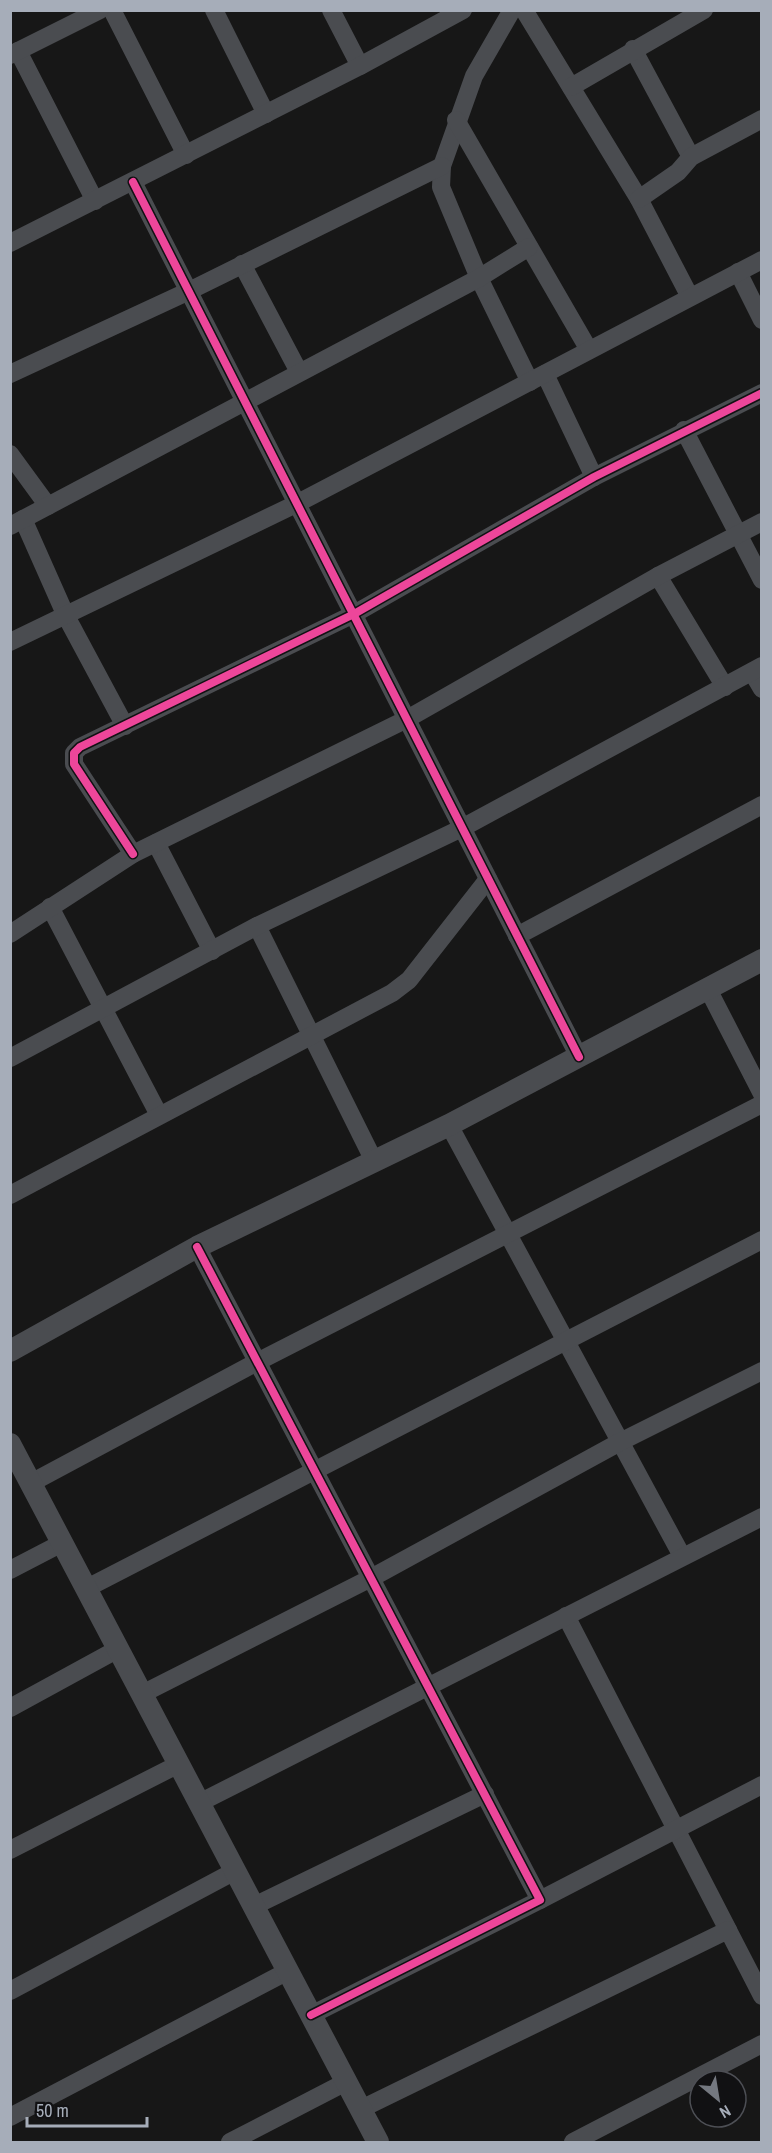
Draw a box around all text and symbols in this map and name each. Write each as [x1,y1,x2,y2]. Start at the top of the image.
north arrow [688,2069,748,2129]
scale bar [27,2090,147,2128]
text: 50 m [36,2098,69,2123]
text: N [716,2100,735,2124]

